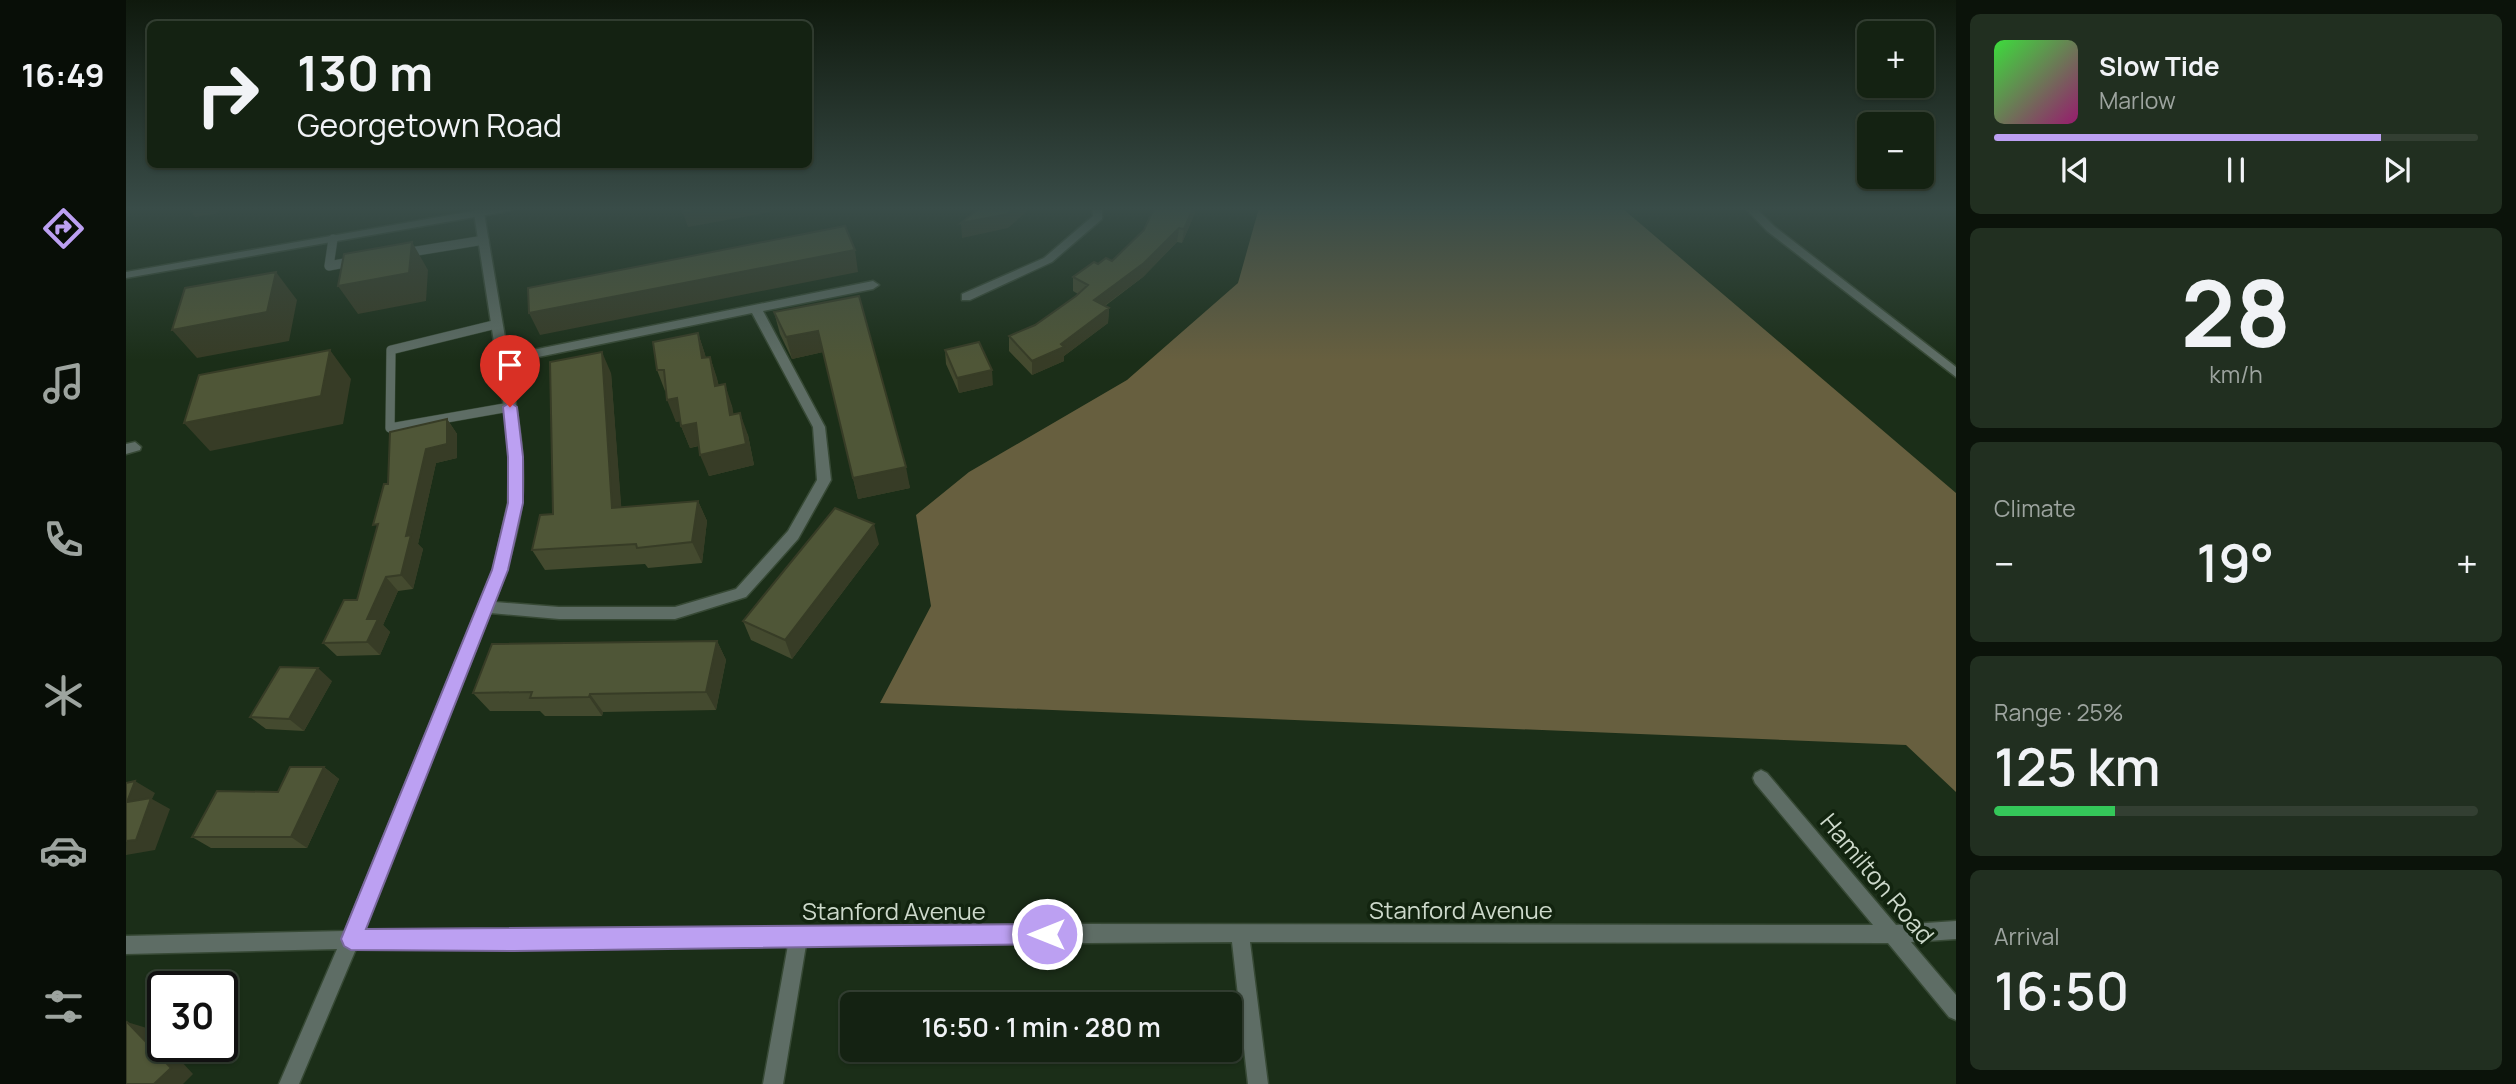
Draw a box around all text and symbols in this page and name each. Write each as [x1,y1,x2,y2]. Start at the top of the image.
map controls [1857,21,1934,189]
button: + [1857,21,1934,98]
text: 130 m [297,39,433,106]
text: Slow Tide [2099,48,2220,84]
icon: right [182,49,273,140]
text: 16:49 [21,53,105,97]
text: Marlow [2099,84,2176,116]
text: Georgetown Road [297,103,562,147]
button: − [1857,112,1934,189]
icon: previous [2056,151,2094,189]
icon: pause [2217,151,2255,189]
icon: next [2378,151,2416,189]
icon: directions [39,204,88,253]
text: 28 [2181,250,2291,374]
pin [480,335,540,407]
icon: arrive [491,346,529,384]
text: km/h [2209,358,2263,390]
icon: music [39,359,88,408]
text: Climate [1994,492,2076,524]
icon: phone [39,515,88,564]
text: 19° [2196,527,2274,598]
text: − [1994,537,2015,589]
text: + [2456,537,2478,589]
icon: climate [39,671,88,720]
text: Range · 25% [1994,696,2124,728]
text: 125 km [1994,731,2160,802]
street label: Hamilton Road [1814,806,1942,950]
icon: car [39,826,88,875]
street label: Stanford Avenue [1369,893,1553,926]
street label: Stanford Avenue [802,894,986,927]
position arrow [1010,897,1084,971]
text: Arrival [1994,920,2060,952]
text: 16:50 [1994,955,2129,1026]
speed limit sign: 30 [147,971,238,1062]
icon: filters [39,982,88,1031]
text: 16:50 · 1 min · 280 m [921,1009,1161,1045]

